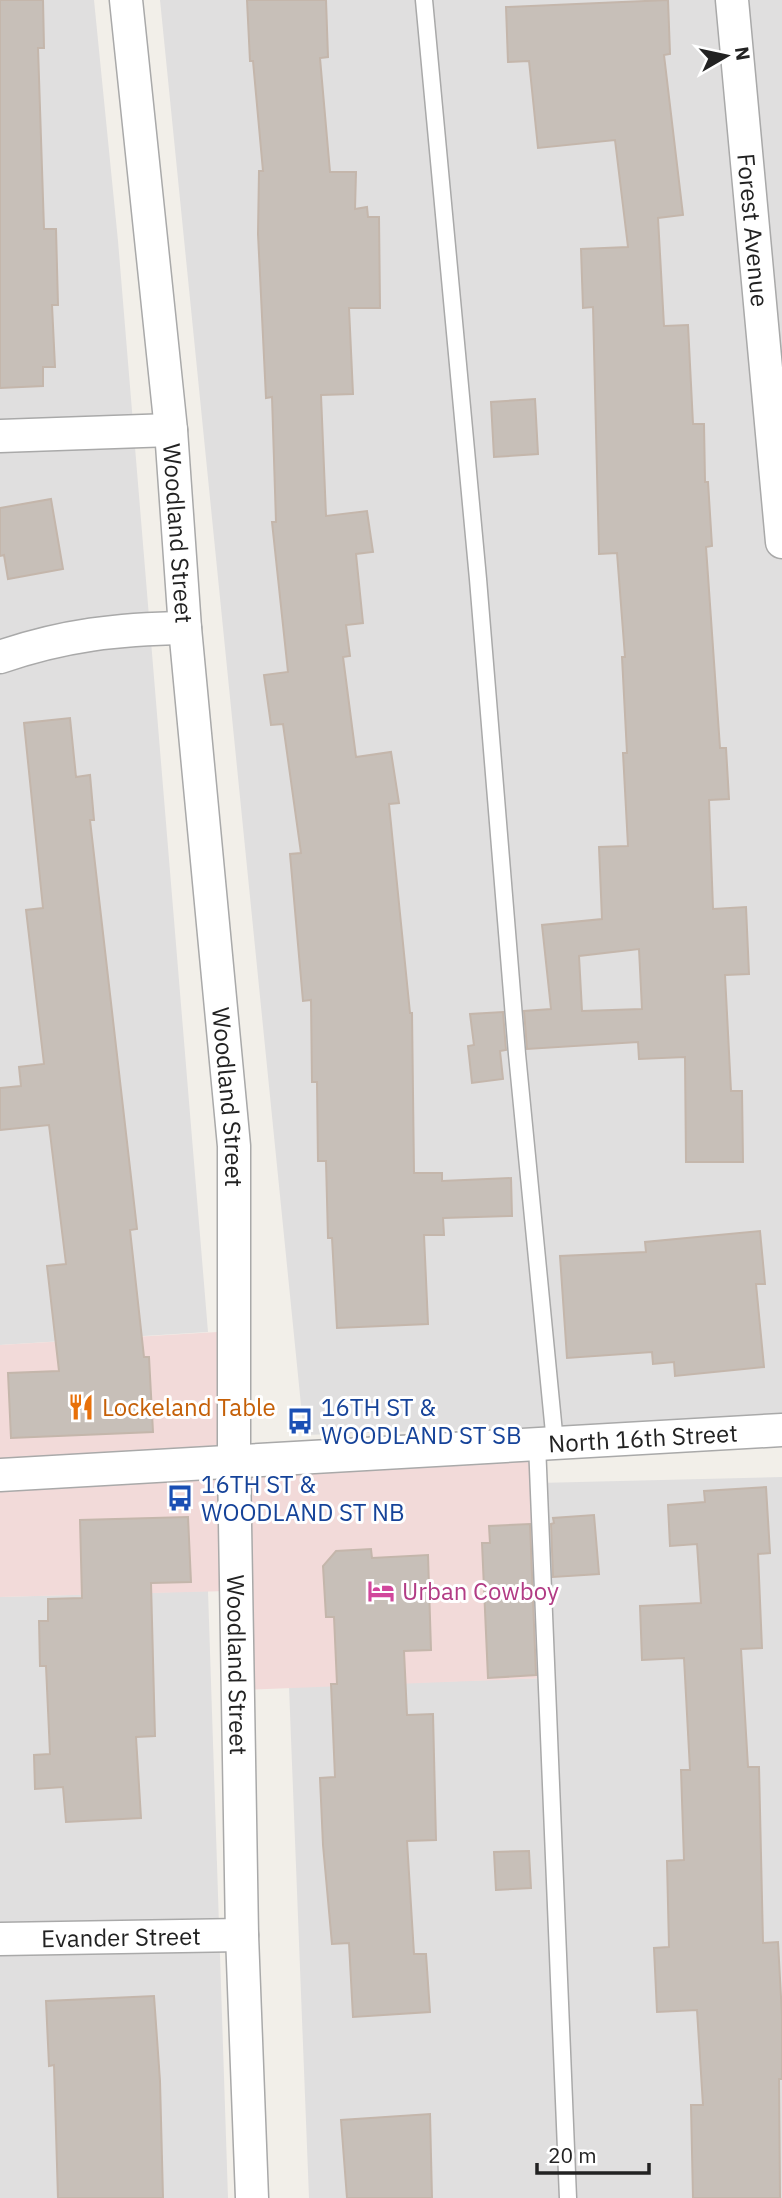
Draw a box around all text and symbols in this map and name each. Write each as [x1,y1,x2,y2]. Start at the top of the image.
north arrow [691,21,761,91]
text: N [730,45,756,62]
street label: Forest Avenue [730,152,776,308]
street label: Woodland Street [156,442,201,624]
street label: Woodland Street [205,1006,250,1187]
place label: Lockeland Table [102,1391,276,1423]
place label: 16TH ST & WOODLAND ST SB [321,1391,522,1451]
restaurant icon: Lockeland Table [66,1392,96,1422]
bus stop icon: 16TH ST & WOODLAND ST SB [285,1406,315,1436]
street label: North 16th Street [547,1417,738,1459]
place label: 16TH ST & WOODLAND ST NB [201,1468,405,1528]
bus stop icon: 16TH ST & WOODLAND ST NB [165,1483,195,1513]
street label: Woodland Street [220,1574,255,1755]
place label: Urban Cowboy [402,1575,559,1607]
hotel icon: Urban Cowboy [366,1576,396,1606]
street label: Evander Street [41,1920,201,1954]
scale bar [537,2132,649,2176]
text: 20 m [548,2141,597,2169]

